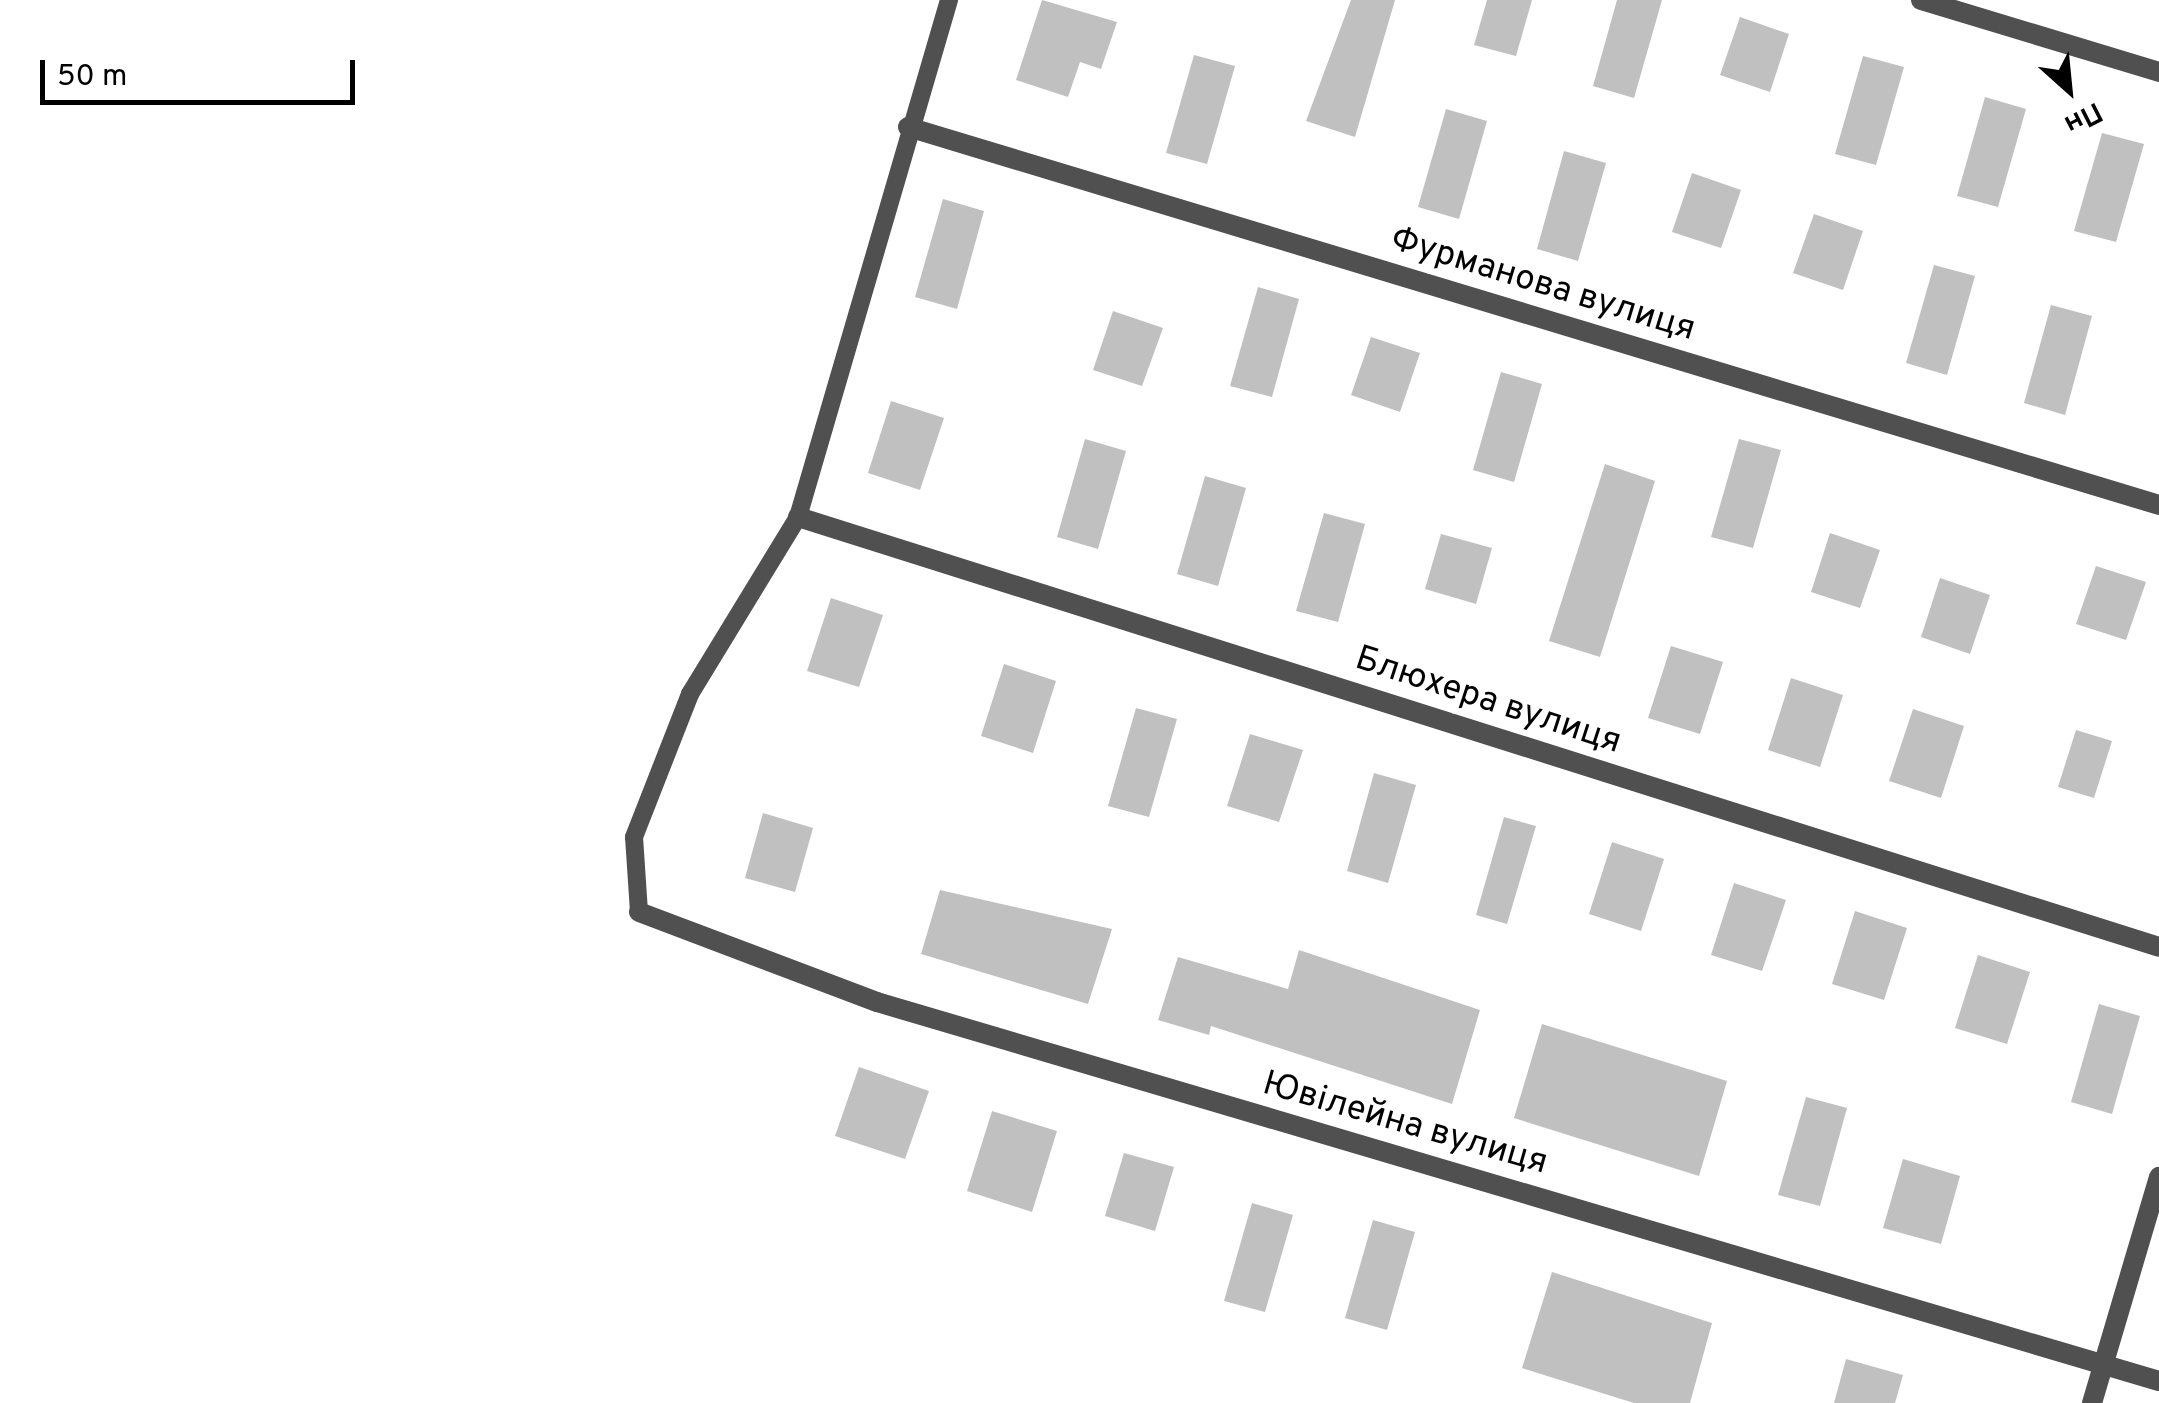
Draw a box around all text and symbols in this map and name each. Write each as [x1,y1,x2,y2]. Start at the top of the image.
scale bar [45,40,360,102]
north arrow [2019,40,2119,140]
text: 50 m [57,59,127,96]
text: Пн [2058,92,2108,141]
street label: Фурманова вулиця [1386,219,1700,351]
street label: Блюхера вулиця [1350,638,1626,764]
street label: Ювілейна вулиця [1258,1063,1552,1185]

